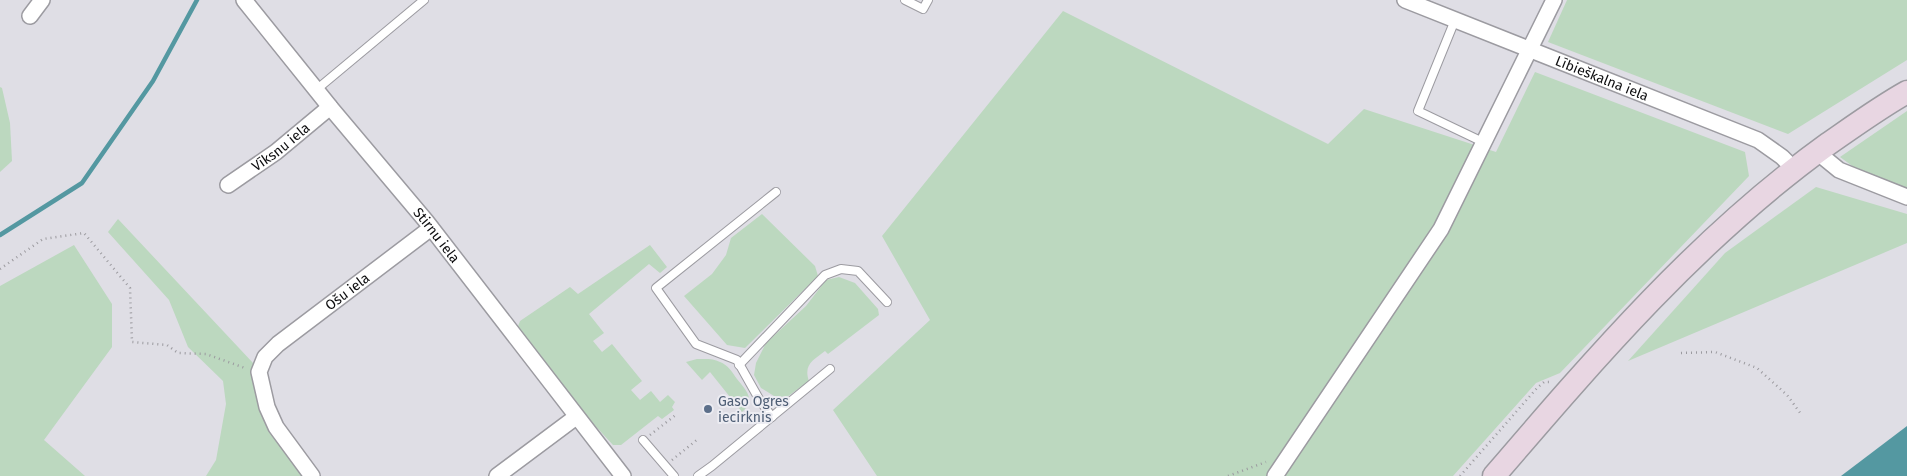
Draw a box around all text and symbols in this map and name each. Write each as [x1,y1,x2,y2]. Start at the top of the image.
street label: Lībieškalna iela [1553,52,1651,104]
street label: Vīksnu iela [248,119,313,175]
street label: Stirnu iela [410,204,464,266]
street label: Ošu iela [322,269,373,314]
place label: Gaso Ogres iecirknis [718,393,789,426]
marker: Gaso Ogres iecirknis [702,403,714,415]

